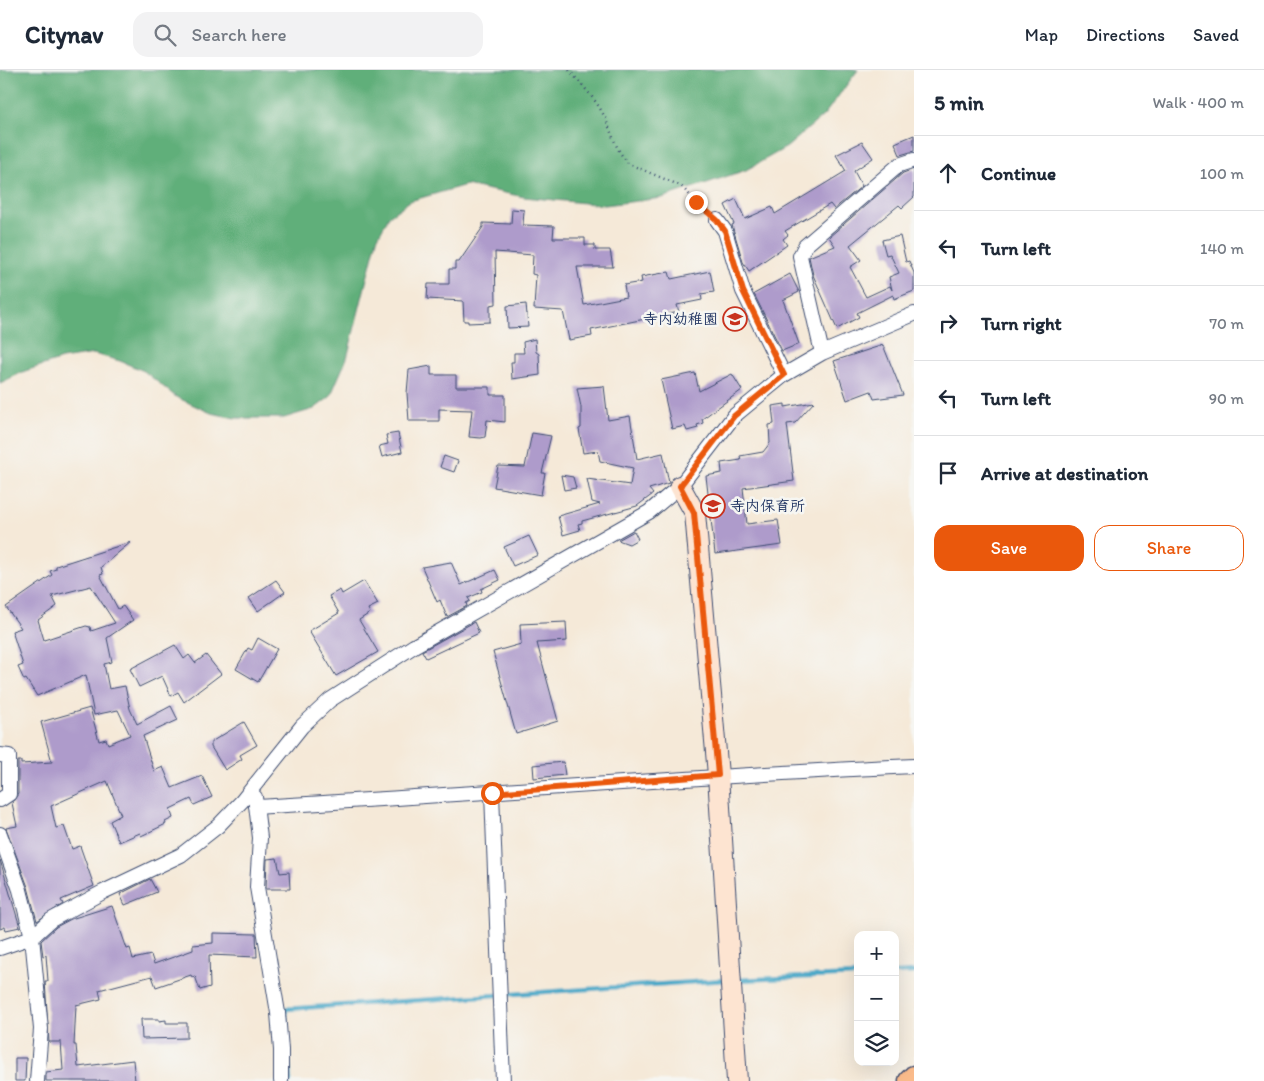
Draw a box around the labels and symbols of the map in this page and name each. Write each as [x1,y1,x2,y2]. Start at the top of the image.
route end [685,191,708,214]
school or university icon: 寺内幼稚園 [722,306,748,332]
place label: 寺内幼稚園 [643,310,718,328]
school or university icon: 寺内保育所 [700,493,726,519]
place label: 寺内保育所 [730,497,805,515]
route start [481,782,504,805]

